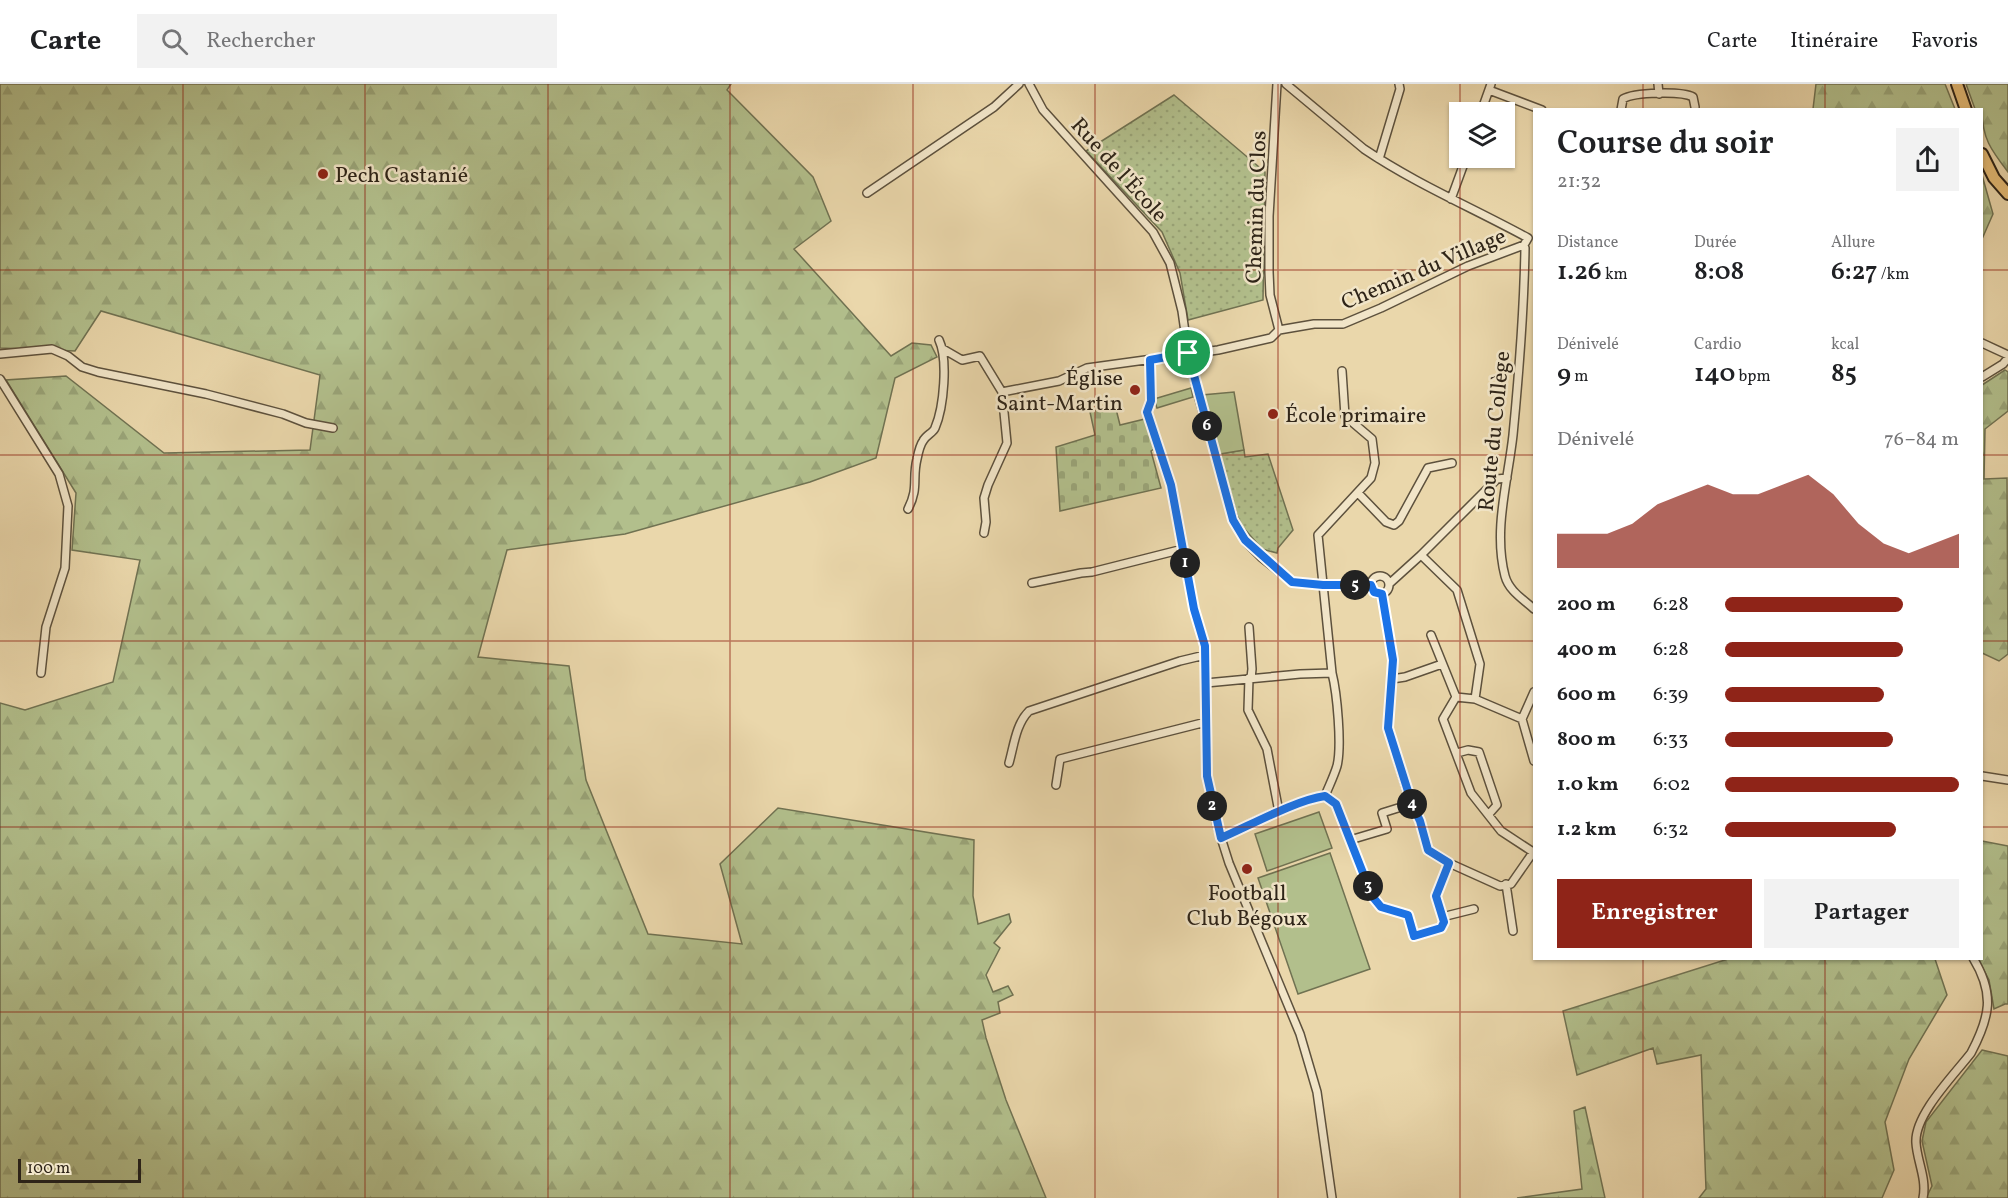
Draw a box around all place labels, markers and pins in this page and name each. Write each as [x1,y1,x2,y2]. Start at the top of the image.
place label: Pech Castanié [335,161,468,192]
marker: Pech Castanié [316,167,330,181]
pin [1162,327,1213,378]
place label: Église Saint-Martin [996,364,1123,420]
marker: Église Saint-Martin [1128,383,1142,397]
place label: École primaire [1285,401,1426,432]
marker: École primaire [1266,407,1280,421]
pin: 6 [1192,411,1222,441]
pin: 1 [1170,548,1200,578]
pin: 5 [1340,570,1370,600]
pin: 4 [1397,789,1427,819]
pin: 2 [1197,791,1227,821]
marker: Football Club Bégoux [1240,862,1254,876]
pin: 3 [1353,871,1383,901]
place label: Football Club Bégoux [1187,879,1307,935]

